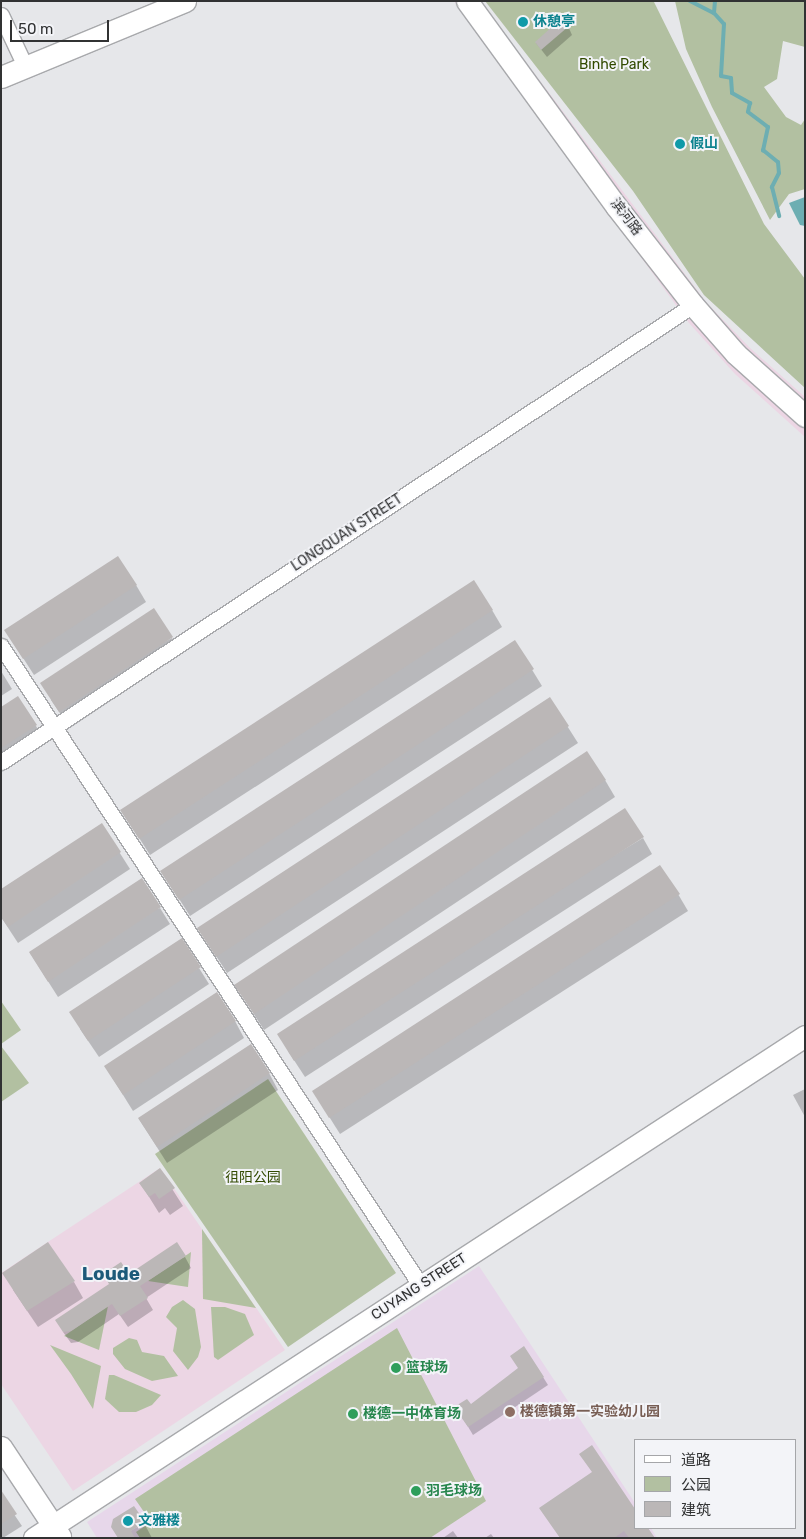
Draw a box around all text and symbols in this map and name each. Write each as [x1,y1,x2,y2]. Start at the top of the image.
scale bar [12,10,111,42]
place label: 休憩亭 [533,14,575,30]
marker: 休憩亭 [517,16,529,28]
text: 50 m [18,20,53,38]
park label: Binhe Park [579,57,649,73]
place label: 假山 [690,136,718,152]
marker: 假山 [674,138,686,150]
street label: 滨河路 [607,195,645,239]
street label: LONGQUAN STREET [288,491,406,575]
park label: 徂阳公园 [225,1170,281,1186]
street label: CUYANG STREET [368,1250,470,1324]
district label: Loude [82,1263,140,1285]
place label: 篮球场 [406,1360,448,1376]
marker: 篮球场 [390,1362,402,1374]
place label: 楼德镇第一实验幼儿园 [520,1404,660,1420]
place label: 楼德一中体育场 [363,1406,461,1422]
marker: 楼德镇第一实验幼儿园 [504,1406,516,1418]
marker: 楼德一中体育场 [347,1408,359,1420]
legend [634,1439,796,1529]
text: 道路 [681,1451,711,1469]
text: 公园 [681,1476,711,1494]
place label: 羽毛球场 [426,1483,482,1499]
marker: 羽毛球场 [410,1485,422,1497]
text: 建筑 [681,1501,711,1519]
place label: 文雅楼 [138,1513,180,1529]
marker: 文雅楼 [122,1515,134,1527]

